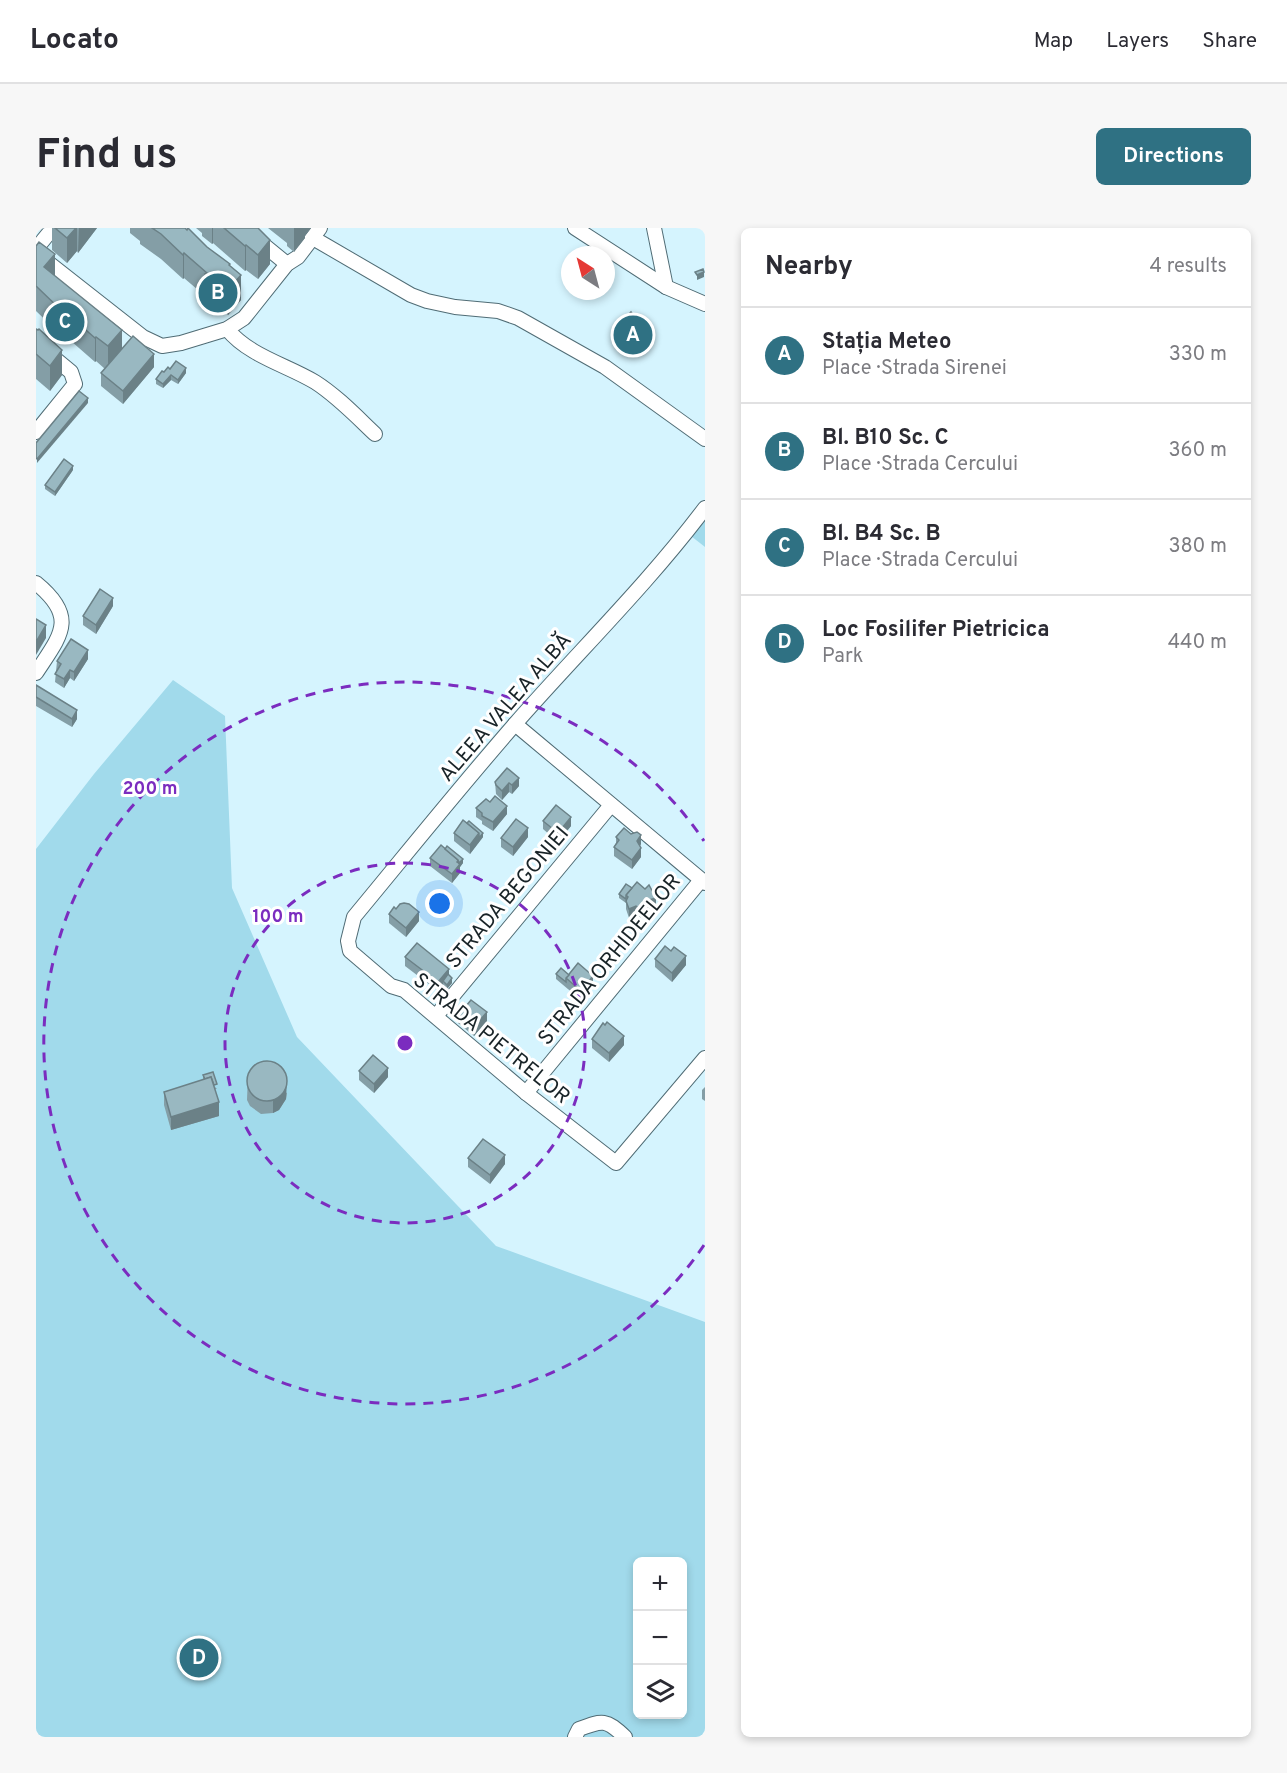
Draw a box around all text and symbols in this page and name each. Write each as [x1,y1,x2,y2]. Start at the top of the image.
text: Locato [30,23,119,59]
text: Map [1034,28,1073,55]
text: Layers [1106,28,1169,55]
text: Share [1202,28,1257,55]
button: Directions [1096,128,1251,185]
text: Find us [36,130,177,183]
north arrow [561,246,615,300]
text: Nearby [765,251,853,284]
text: 4 results [1150,254,1227,280]
pin: B [198,270,237,316]
pin: C [45,300,84,344]
pin: A [614,312,652,358]
text: Stația Meteo [822,329,951,356]
text: A [777,342,792,368]
text: 330 m [1169,342,1227,368]
text: Place · Strada Sirenei [822,356,1007,382]
text: Bl. B10 Sc. C [822,425,949,452]
text: B [778,438,791,464]
text: 360 m [1169,438,1227,464]
text: Place · Strada Cercului [822,452,1018,478]
text: Bl. B4 Sc. B [822,521,941,548]
text: C [778,534,791,560]
text: 380 m [1168,534,1227,560]
text: Place · Strada Cercului [822,548,1018,574]
text: Loc Fosilifer Pietricica [822,617,1050,644]
street label: ALEEA VALEA ALBĂ [433,627,578,788]
text: D [777,630,792,656]
text: 440 m [1168,630,1227,656]
text: Park [822,644,863,670]
text: 200 m [122,778,178,801]
street label: STRADA BEGONIEI [441,821,576,975]
street label: STRADA ORHIDEELOR [533,869,688,1051]
your location [425,889,454,918]
text: 100 m [252,906,304,929]
street label: STRADA PIETRELOR [407,967,575,1111]
centre of rings [395,1033,415,1053]
map controls [633,1557,687,1719]
button: + [633,1557,687,1611]
button: − [633,1611,687,1665]
pin: D [180,1636,218,1680]
button: layers [633,1665,687,1719]

